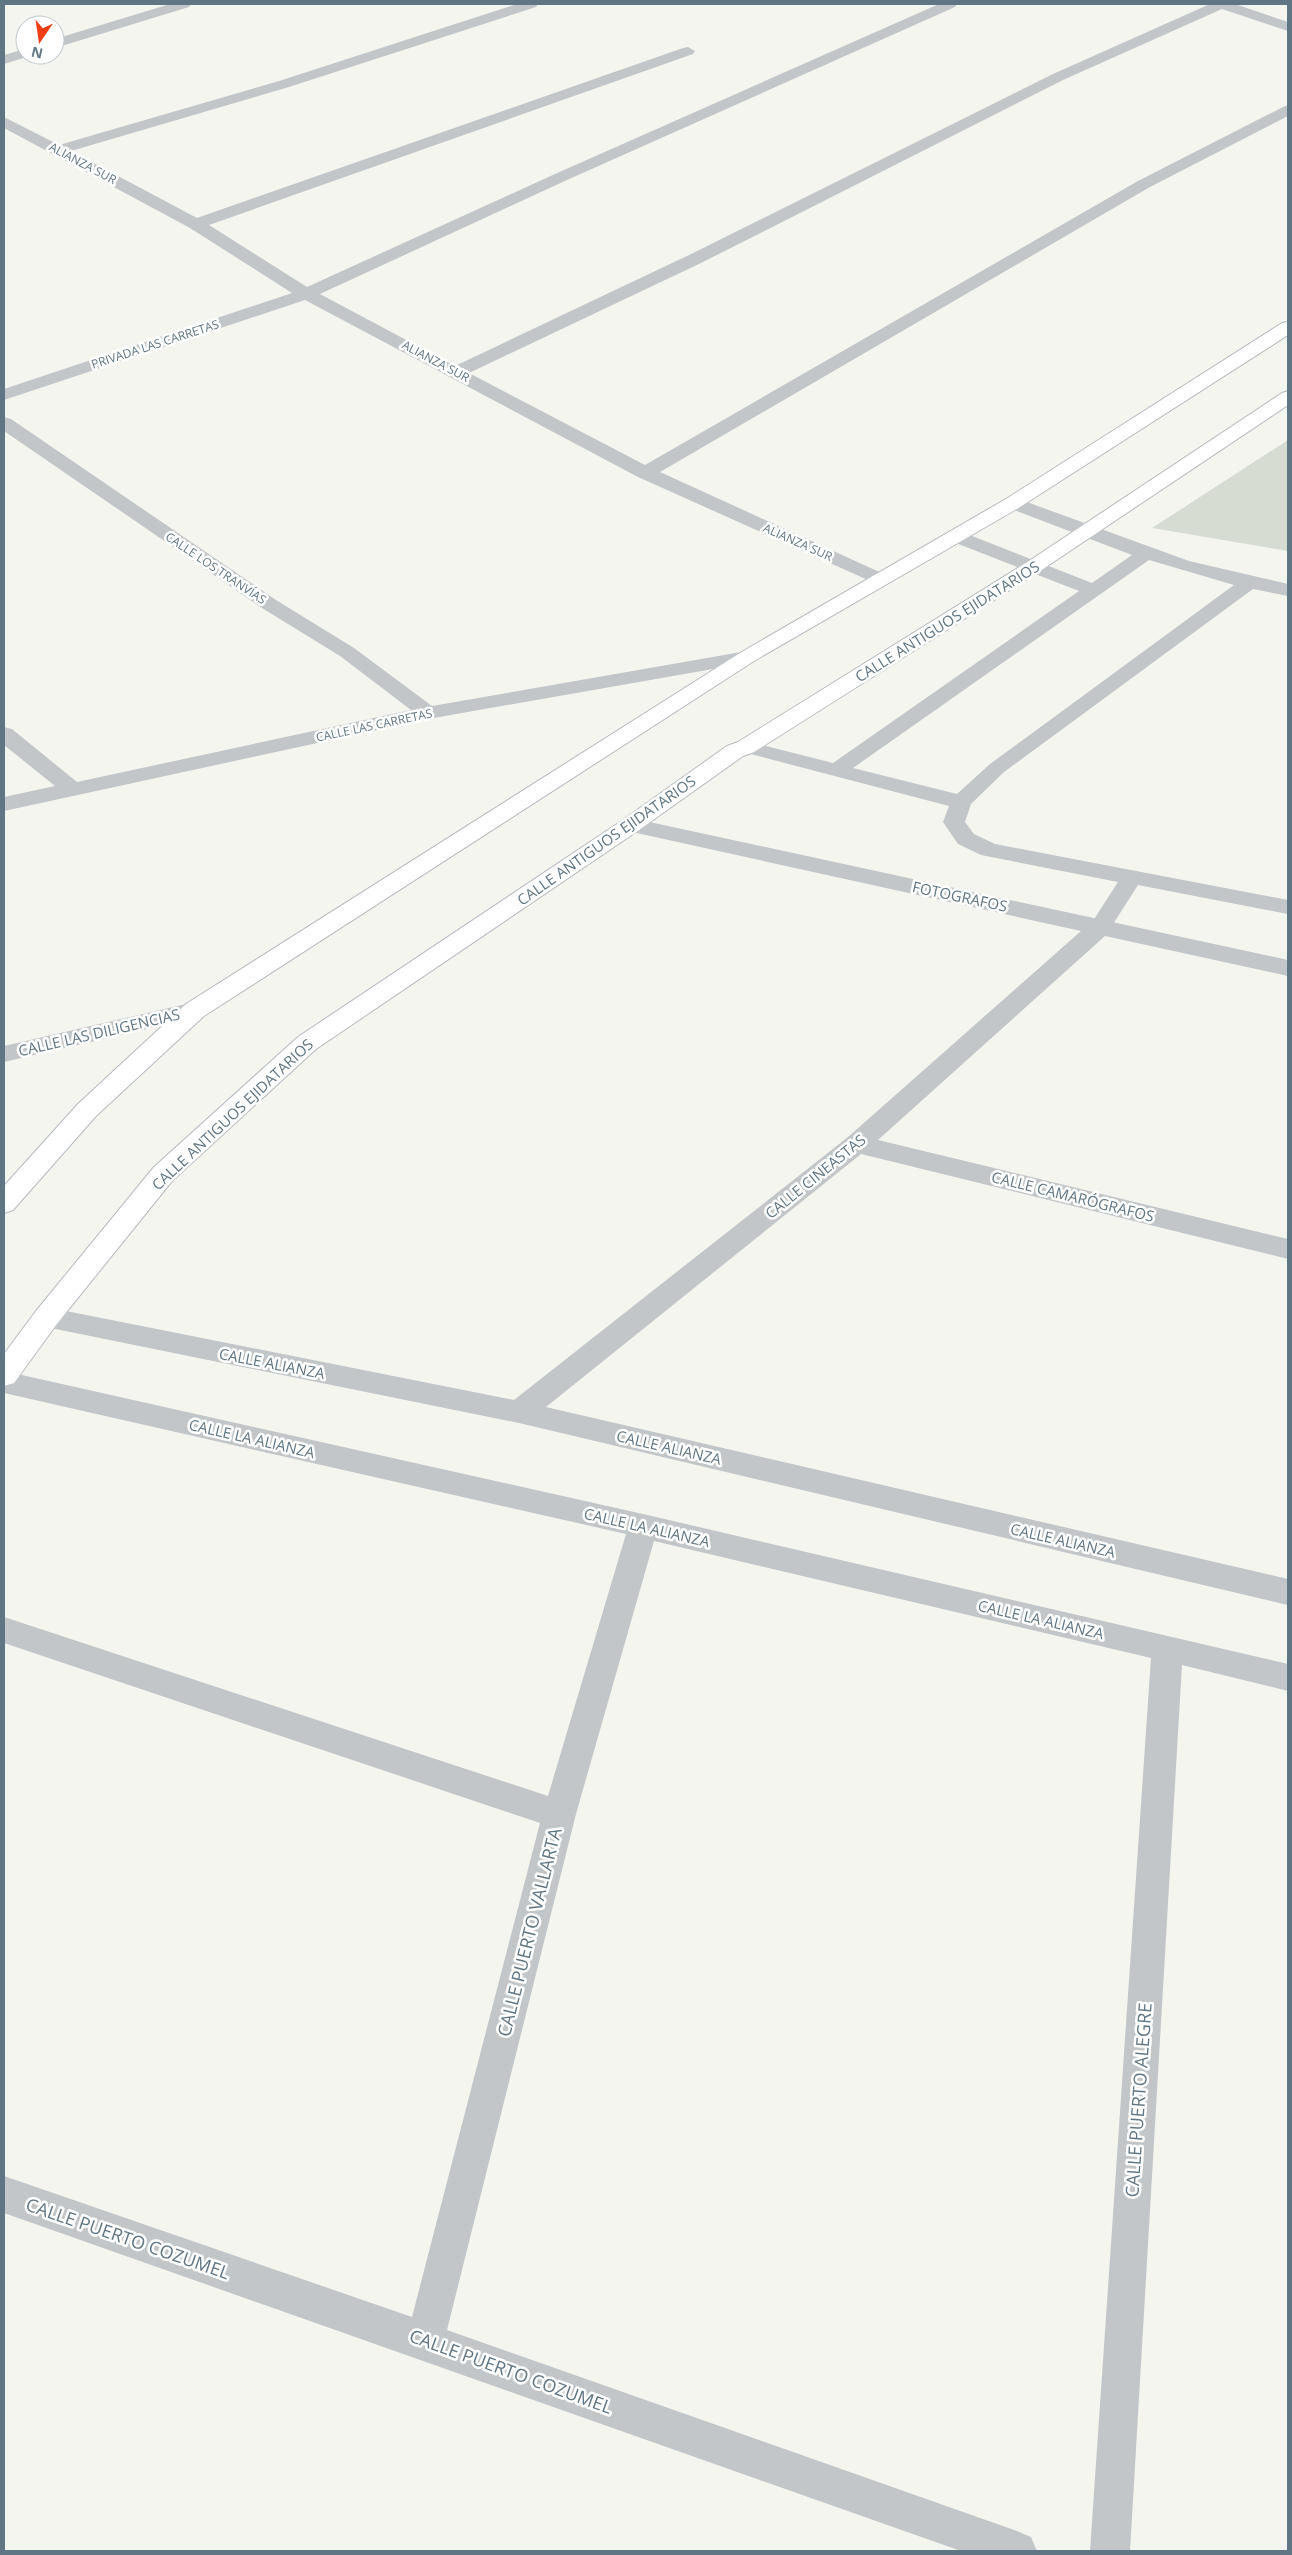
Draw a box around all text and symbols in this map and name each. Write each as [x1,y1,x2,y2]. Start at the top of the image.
north arrow [15,15,65,65]
text: N [29,43,45,64]
street label: ALIANZA SUR [46,138,120,188]
street label: PRIVADA LAS CARRETAS [89,315,221,373]
street label: ALIANZA SUR [399,336,473,386]
street label: ALIANZA SUR [761,519,836,565]
street label: CALLE LOS TRANVÍAS [162,528,270,608]
street label: CALLE ANTIGUOS EJIDATARIOS [851,556,1043,686]
street label: CALLE LAS CARRETAS [314,704,434,746]
street label: CALLE ANTIGUOS EJIDATARIOS [513,771,699,909]
street label: FOTOGRAFOS [911,876,1009,916]
street label: CALLE LAS DILIGENCIAS [16,1004,182,1060]
street label: CALLE ANTIGUOS EJIDATARIOS [147,1034,317,1194]
street label: CALLE CINEASTAS [761,1129,869,1223]
street label: CALLE CAMARÓGRAFOS [990,1166,1156,1226]
street label: CALLE ALIANZA [217,1343,327,1383]
street label: CALLE LA ALIANZA [187,1414,317,1462]
street label: CALLE ALIANZA [615,1425,724,1469]
street label: CALLE LA ALIANZA [582,1503,712,1551]
street label: CALLE ALIANZA [1009,1518,1118,1562]
street label: CALLE LA ALIANZA [976,1595,1106,1643]
street label: CALLE PUERTO VALLARTA [491,1824,567,2039]
street label: CALLE PUERTO ALEGRE [1119,2002,1157,2198]
street label: CALLE PUERTO COZUMEL [23,2192,233,2284]
street label: CALLE PUERTO COZUMEL [406,2323,616,2419]

